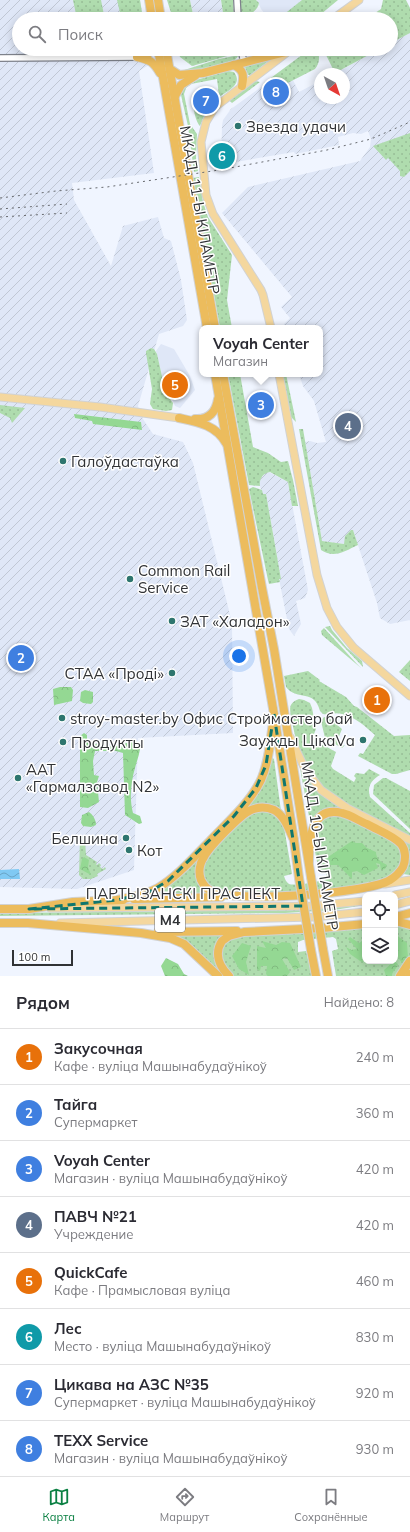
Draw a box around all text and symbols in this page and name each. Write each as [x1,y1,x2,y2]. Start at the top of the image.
search box [12,12,398,56]
icon: search [26,23,48,45]
text: Поиск [58,25,103,44]
north arrow [314,68,350,104]
pin: 8 [263,77,289,107]
pin: 7 [193,86,219,116]
place label: Звезда удачи [246,117,346,136]
marker: Звезда удачи [233,121,243,131]
street label: МКАД, 11-Ы КІЛАМЕТР [176,124,224,296]
pin: 6 [209,141,235,171]
popup [199,325,323,377]
text: Voyah Center [213,334,309,353]
text: Магазин [213,353,268,369]
pin: 5 [162,370,188,400]
pin: 3 [248,390,274,420]
pin: 4 [335,411,361,441]
place label: Галоўдастаўка [71,452,179,471]
marker: Галоўдастаўка [58,456,68,466]
place label: Common Rail Service [138,561,230,597]
marker: Common Rail Service [125,574,135,584]
place label: ЗАТ «Халадон» [180,612,290,631]
marker: ЗАТ «Халадон» [167,616,177,626]
pin: 2 [8,643,34,673]
your location [229,646,249,666]
place label: СТАА «Проді» [65,664,164,683]
marker: СТАА «Проді» [167,668,177,678]
pin: 1 [364,685,390,715]
place label: stroy-master.by Офис Строймастер бай [70,709,353,728]
marker: stroy-master.by Офис Строймастер бай [57,713,67,723]
place label: Заужды ЦікаVа [239,731,355,750]
place label: Продукты [71,733,144,752]
marker: Заужды ЦікаVа [358,735,368,745]
marker: Продукты [58,737,68,747]
place label: ААТ «Гармалзавод N2» [26,760,159,796]
street label: МКАД, 10-Ы КІЛАМЕТР [297,760,343,932]
marker: ААТ «Гармалзавод N2» [13,773,23,783]
place label: Белшина [51,829,118,848]
marker: Белшина [121,833,131,843]
place label: Кот [137,841,162,860]
marker: Кот [124,845,134,855]
street label: ПАРТЫЗАНСКІ ПРАСПЕКТ [86,884,280,903]
map controls [362,892,398,964]
button: locate [362,892,398,928]
road number: М4 [155,908,185,932]
button: layers [362,928,398,964]
scale bar [12,948,73,967]
text: 100 m [18,950,50,964]
text: Рядом [16,992,70,1013]
text: Найдено: 8 [324,994,394,1010]
text: Закусочная [54,1039,143,1058]
text: 1 [25,1049,33,1065]
text: 240 m [356,1049,394,1065]
text: Кафе · вуліца Машынабудаўнікоў [54,1058,267,1074]
text: Тайга [54,1095,97,1114]
text: 2 [25,1105,33,1121]
text: 360 m [356,1105,394,1121]
text: Супермаркет [54,1114,137,1130]
text: Voyah Center [54,1151,150,1170]
text: 3 [25,1161,33,1177]
text: 420 m [356,1161,394,1177]
text: Магазин · вуліца Машынабудаўнікоў [54,1170,288,1186]
text: ПАВЧ №21 [54,1207,137,1226]
text: 4 [25,1217,33,1233]
text: 420 m [356,1217,394,1233]
text: Учреждение [54,1226,133,1242]
text: QuickCafe [54,1263,127,1282]
text: 5 [25,1273,33,1289]
text: 460 m [356,1273,394,1289]
text: Кафе · Прамысловая вуліца [54,1282,230,1298]
text: Лес [54,1319,82,1338]
text: 6 [25,1329,33,1345]
text: 830 m [356,1329,394,1345]
text: Место · вуліца Машынабудаўнікоў [54,1338,271,1354]
text: Цикава на АЗС №35 [54,1375,209,1394]
text: 7 [25,1385,33,1401]
text: 920 m [356,1385,394,1401]
text: Супермаркет · вуліца Машынабудаўнікоў [54,1394,316,1410]
text: TEXX Service [54,1431,148,1450]
text: 8 [25,1441,33,1457]
text: 930 m [356,1441,394,1457]
text: Магазин · вуліца Машынабудаўнікоў [54,1450,288,1466]
tab: Карта [42,1486,75,1524]
tab: Маршрут [160,1486,209,1524]
tab: Сохранённые [294,1486,368,1524]

